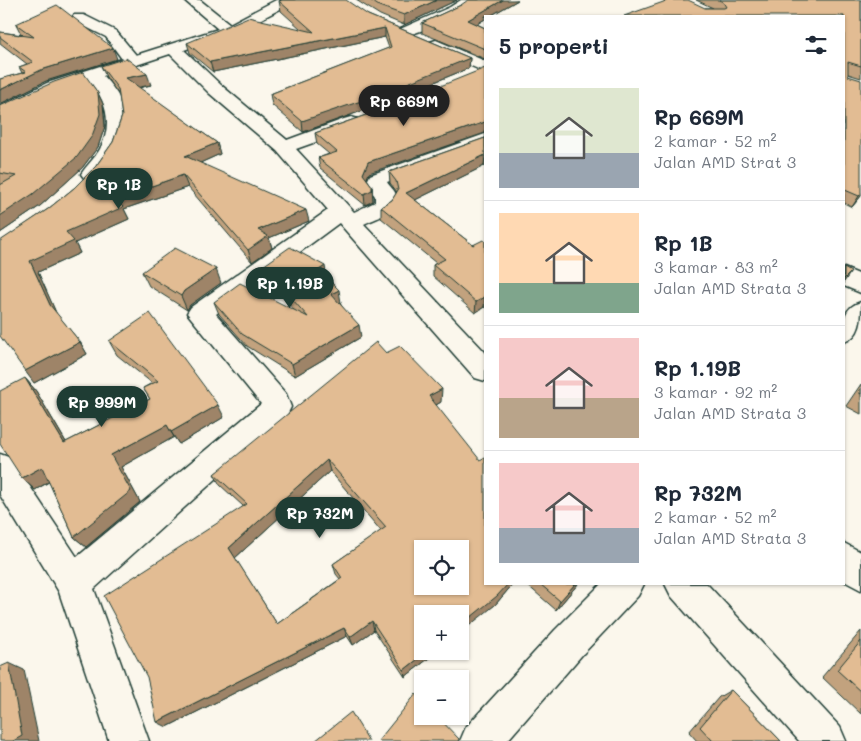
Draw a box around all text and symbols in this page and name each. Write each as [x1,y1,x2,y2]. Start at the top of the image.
icon: filters [802,31,830,59]
text: 5 properti [499,32,609,59]
pin: Rp 669M [358,84,450,127]
text: Rp 669M [370,90,438,111]
text: Rp 669M [654,103,744,130]
icon: home [539,108,599,168]
text: 2 kamar · 52 m² [654,130,777,151]
text: Jalan AMD Strat 3 [654,151,796,172]
pin: Rp 1B [84,168,154,210]
text: Rp 1B [97,173,141,194]
text: Rp 1B [654,229,713,256]
icon: home [539,233,599,293]
text: 3 kamar · 83 m² [654,256,778,277]
pin: Rp 1.19B [238,266,342,309]
text: Rp 1.19B [257,272,323,293]
text: Jalan AMD Strata 3 [654,277,806,298]
text: Rp 1.19B [654,354,741,381]
icon: home [539,358,599,418]
text: 3 kamar · 92 m² [654,381,777,402]
pin: Rp 999M [56,386,148,428]
text: Rp 999M [68,391,136,412]
text: Jalan AMD Strata 3 [654,402,806,423]
text: Rp 732M [654,479,742,506]
icon: home [539,483,599,543]
pin: Rp 732M [274,496,366,539]
text: Rp 732M [286,502,354,523]
text: 2 kamar · 52 m² [654,506,777,527]
text: Jalan AMD Strata 3 [654,527,806,548]
map controls [414,540,469,725]
button: locate [414,540,469,595]
button: + [414,605,469,660]
button: − [414,670,469,725]

